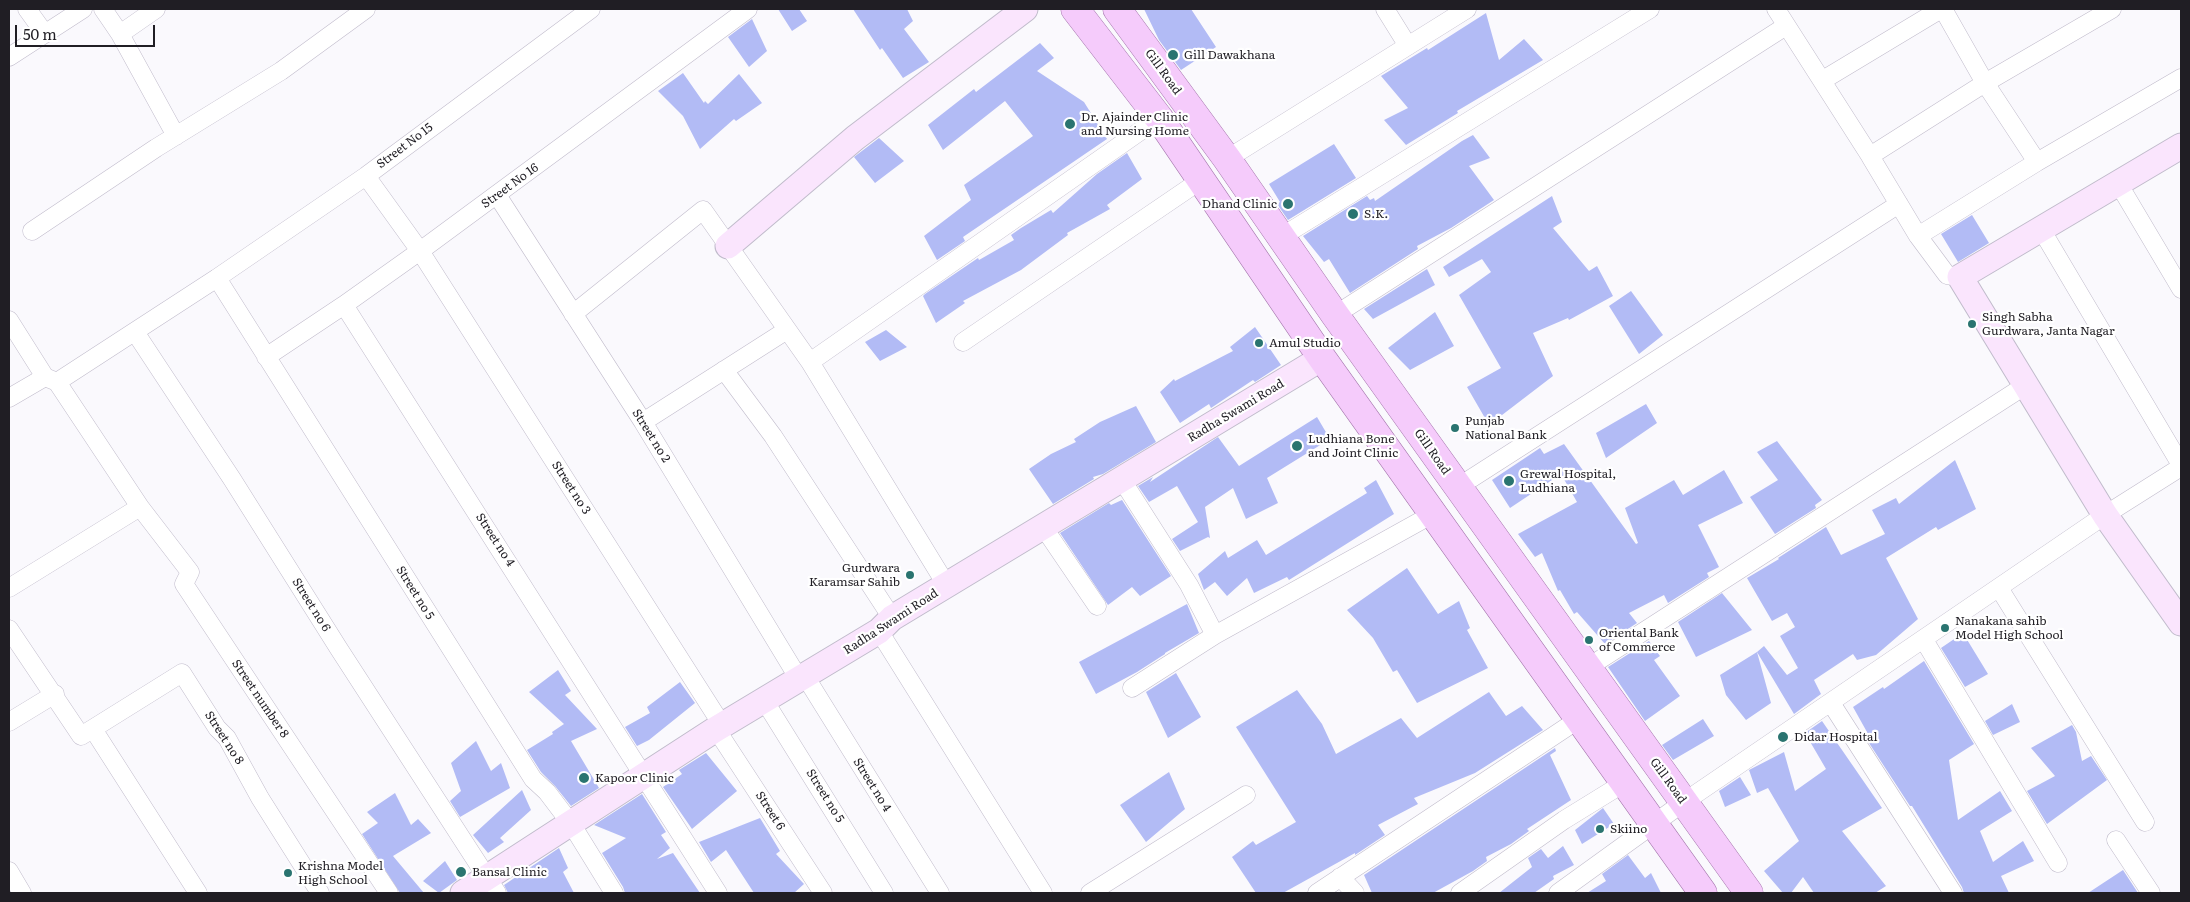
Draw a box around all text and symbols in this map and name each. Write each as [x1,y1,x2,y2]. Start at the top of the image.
scale bar [18,15,158,47]
text: 50 m [23,22,57,45]
street label: Gill Road [1142,47,1184,97]
marker: Gill Dawakhana [1166,48,1180,62]
place label: Gill Dawakhana [1184,48,1275,62]
place label: Dr. Ajainder Clinic and Nursing Home [1081,110,1189,138]
marker: Dr. Ajainder Clinic and Nursing Home [1063,117,1077,131]
street label: Street No 15 [374,120,436,172]
street label: Street No 16 [479,161,541,211]
place label: Dhand Clinic [1202,197,1277,211]
marker: Dhand Clinic [1281,197,1295,211]
marker: S.K. [1346,207,1360,221]
place label: S.K. [1364,207,1388,221]
place label: Singh Sabha Gurdwara, Janta Nagar [1982,310,2115,338]
marker: Singh Sabha Gurdwara, Janta Nagar [1966,318,1978,330]
place label: Amul Studio [1269,336,1341,350]
marker: Amul Studio [1253,337,1265,349]
street label: Radha Swami Road [1185,377,1287,445]
street label: Street no 2 [629,407,673,465]
place label: Punjab National Bank [1465,414,1547,442]
marker: Punjab National Bank [1449,422,1461,434]
street label: Gill Road [1411,426,1453,478]
place label: Ludhiana Bone and Joint Clinic [1308,432,1398,460]
marker: Ludhiana Bone and Joint Clinic [1290,439,1304,453]
street label: Street no 3 [548,459,594,517]
place label: Grewal Hospital, Ludhiana [1520,467,1616,495]
marker: Grewal Hospital, Ludhiana [1502,474,1516,488]
street label: Street no 4 [472,511,518,569]
place label: Gurdwara Karamsar Sahib [809,561,900,589]
street label: Street no 5 [393,564,437,622]
marker: Gurdwara Karamsar Sahib [904,569,916,581]
street label: Street no 6 [289,576,333,634]
street label: Radha Swami Road [841,586,941,658]
place label: Nanakana sahib Model High School [1955,614,2063,642]
marker: Nanakana sahib Model High School [1939,622,1951,634]
place label: Oriental Bank of Commerce [1599,626,1679,654]
marker: Oriental Bank of Commerce [1583,634,1595,646]
street label: Street number 8 [228,657,292,741]
street label: Street no 8 [201,709,247,767]
marker: Didar Hospital [1776,730,1790,744]
place label: Didar Hospital [1794,730,1877,744]
street label: Street no 4 [850,755,894,815]
street label: Gill Road [1647,756,1689,806]
street label: Street no 5 [803,767,847,825]
marker: Kapoor Clinic [577,771,591,785]
place label: Kapoor Clinic [595,771,674,785]
street label: Street 6 [752,789,788,833]
place label: Skiino [1610,822,1647,836]
marker: Skiino [1594,823,1606,835]
place label: Krishna Model High School [298,859,383,887]
marker: Bansal Clinic [454,865,468,879]
place label: Bansal Clinic [472,865,547,879]
marker: Krishna Model High School [282,867,294,879]

